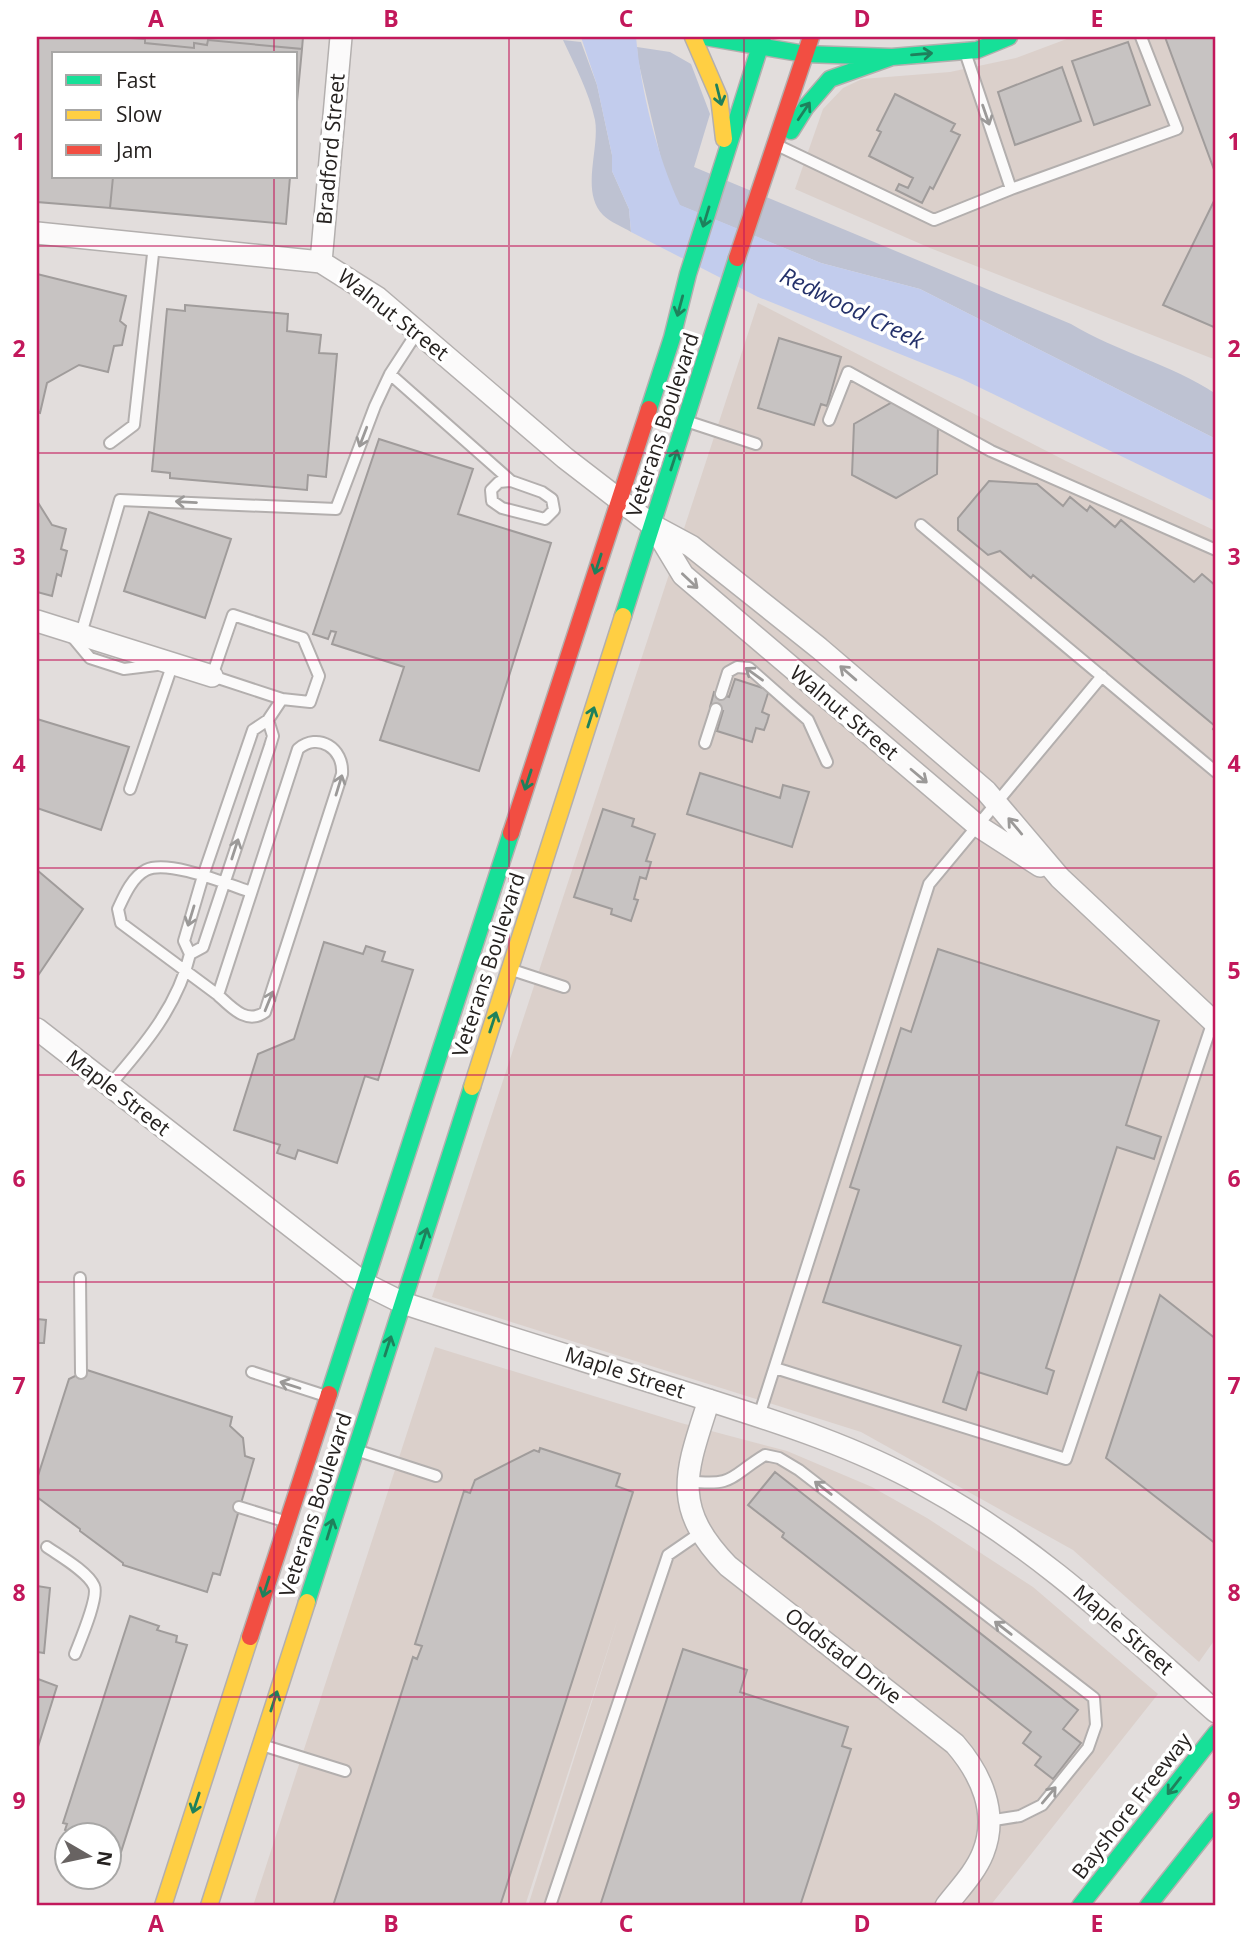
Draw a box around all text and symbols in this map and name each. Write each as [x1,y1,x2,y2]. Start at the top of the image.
text: A [148,2,164,34]
text: B [383,2,399,34]
text: C [619,2,633,34]
text: D [853,2,871,34]
text: E [1091,2,1103,34]
one-way arrow [910,47,933,60]
legend [52,52,298,178]
text: Fast [116,66,156,94]
street label: Bradford Street [309,72,351,226]
one-way arrow [713,83,726,106]
text: Slow [116,100,162,128]
one-way arrow [797,101,811,121]
one-way arrow [981,104,993,126]
text: 1 [12,125,26,157]
text: 1 [1227,125,1241,157]
text: Jam [114,136,153,164]
one-way arrow [699,205,712,227]
water label: Redwood Creek [775,258,930,356]
street label: Walnut Street [332,262,455,366]
one-way arrow [673,294,686,317]
street label: Veterans Boulevard [619,329,705,520]
text: 2 [12,332,26,364]
text: 2 [1227,332,1241,364]
one-way arrow [356,425,369,447]
one-way arrow [668,449,681,471]
one-way arrow [174,496,197,509]
text: 3 [12,540,26,572]
text: 3 [1227,540,1241,572]
one-way arrow [591,553,604,575]
one-way arrow [681,573,699,589]
street label: Walnut Street [784,659,905,766]
one-way arrow [839,665,857,681]
one-way arrow [744,667,763,682]
one-way arrow [586,707,598,729]
text: 4 [12,747,26,779]
text: 4 [1227,747,1241,779]
one-way arrow [910,768,928,784]
one-way arrow [520,769,533,791]
one-way arrow [333,774,346,796]
one-way arrow [1008,817,1024,835]
one-way arrow [230,839,243,861]
street label: Veterans Boulevard [445,869,531,1060]
one-way arrow [183,905,196,927]
text: 5 [12,954,26,986]
text: 5 [1227,954,1241,986]
one-way arrow [264,991,277,1012]
one-way arrow [487,1011,500,1033]
street label: Maple Street [61,1043,176,1142]
text: 6 [12,1162,26,1194]
text: 6 [1227,1162,1241,1194]
one-way arrow [418,1228,431,1250]
one-way arrow [383,1336,396,1358]
street label: Maple Street [562,1339,689,1405]
text: 7 [12,1369,26,1401]
text: 7 [1227,1369,1241,1401]
one-way arrow [280,1377,302,1390]
street label: Veterans Boulevard [272,1409,358,1600]
one-way arrow [815,1481,833,1496]
one-way arrow [324,1518,337,1540]
one-way arrow [259,1575,271,1597]
text: 8 [12,1576,26,1608]
text: 8 [1227,1576,1241,1608]
street label: Maple Street [1067,1578,1180,1681]
street label: Oddstad Drive [779,1601,908,1710]
one-way arrow [994,1620,1013,1635]
one-way arrow [269,1691,282,1713]
street label: Bayshore Freeway [1065,1726,1198,1884]
one-way arrow [1167,1777,1182,1795]
text: 9 [12,1784,26,1816]
text: 9 [1227,1784,1241,1816]
one-way arrow [1041,1787,1057,1805]
one-way arrow [189,1792,201,1814]
north arrow [52,1820,122,1890]
text: N [91,1849,119,1868]
text: A [148,1907,164,1939]
text: B [383,1907,399,1939]
text: C [619,1907,633,1939]
text: D [853,1907,871,1939]
text: E [1091,1907,1103,1939]

